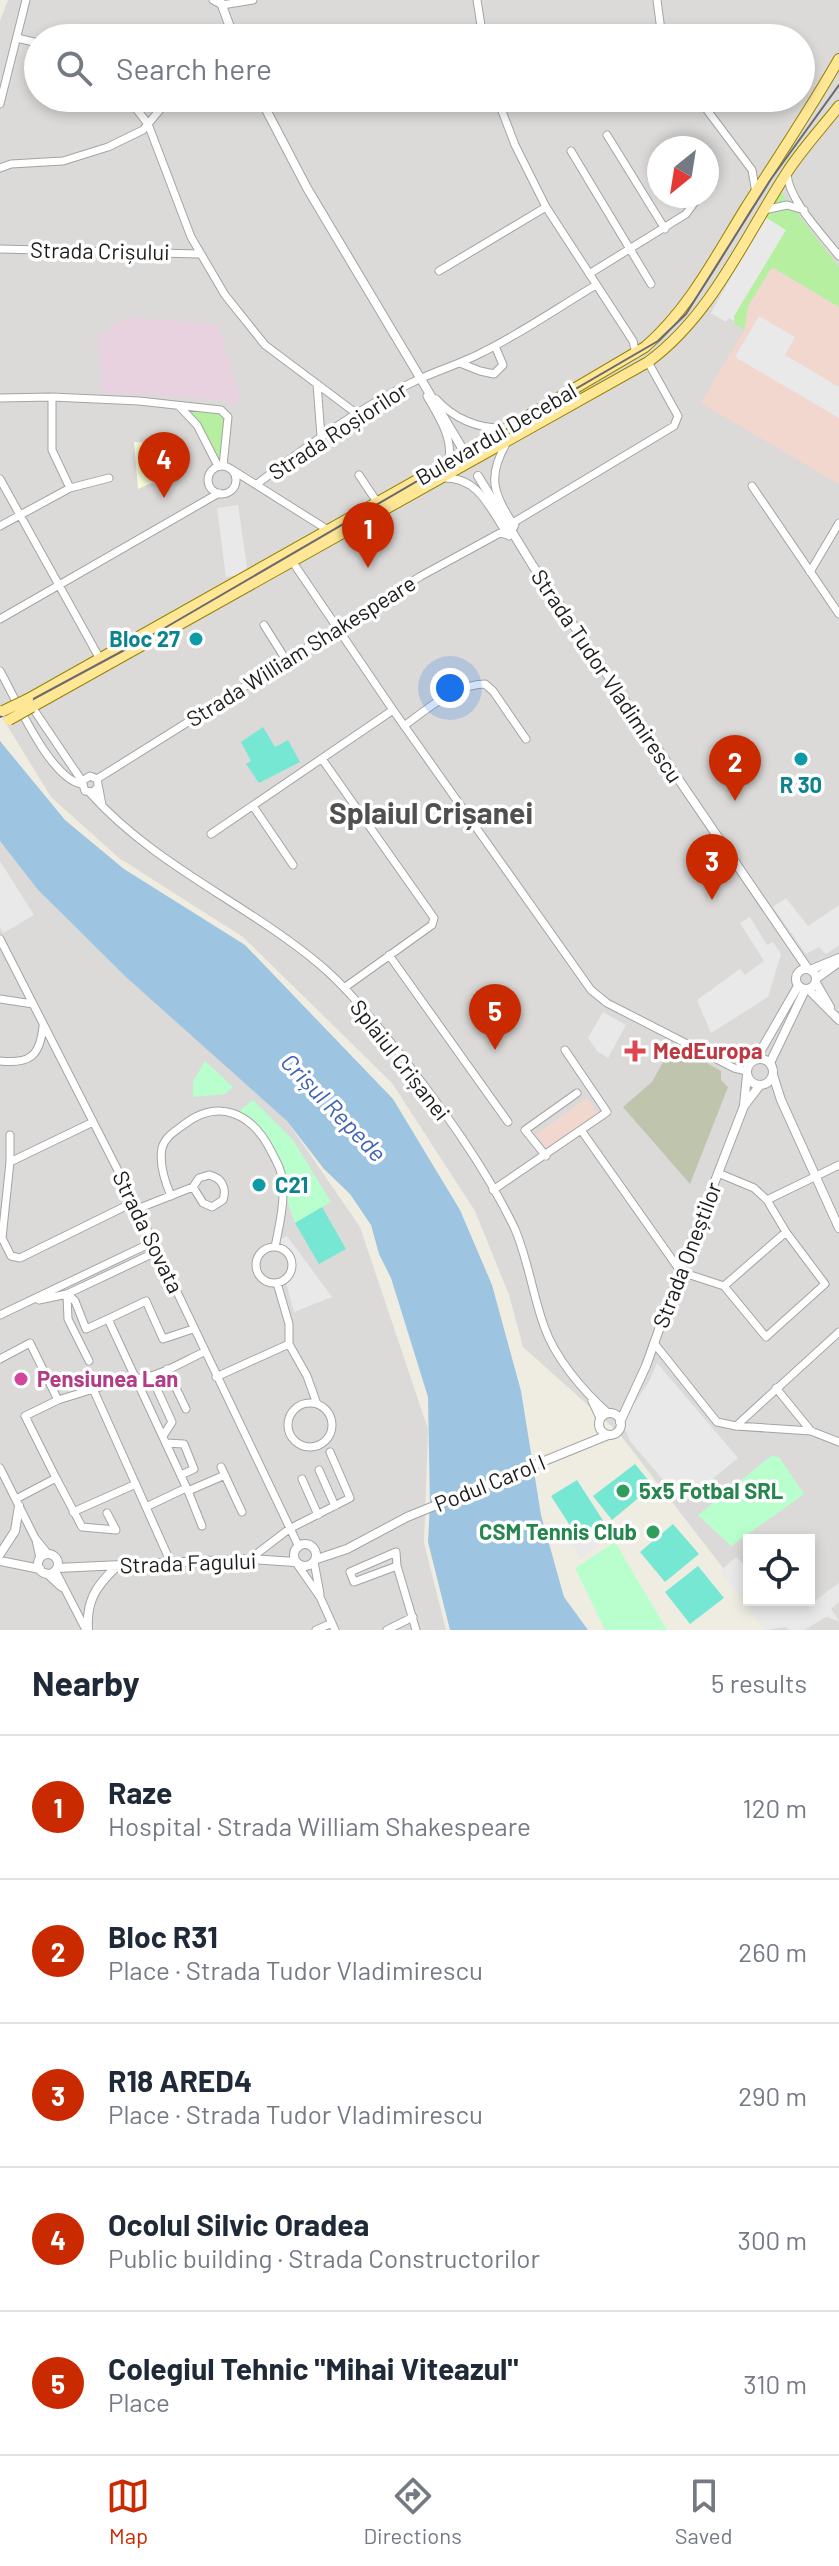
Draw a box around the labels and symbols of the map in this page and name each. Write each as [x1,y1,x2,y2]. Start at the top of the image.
north arrow [647,136,719,208]
street label: Strada Crișului [30,236,170,264]
street label: Strada Roșiorilor [263,376,412,485]
street label: Bulevardul Decebal [411,377,580,490]
pin: 4 [138,432,190,498]
pin: 1 [342,502,394,568]
street label: Strada Tudor Vladimirescu [527,564,689,787]
street label: Strada William Shakespeare [181,569,420,731]
place label: Bloc 27 [109,625,180,651]
marker: Bloc 27 [187,630,205,648]
your location [430,668,470,708]
pin: 2 [709,735,761,801]
marker: R 30 [792,750,810,768]
place label: R 30 [780,771,822,797]
district label: Splaiul Crișanei [329,794,533,830]
pin: 3 [686,834,738,900]
pin: 5 [469,984,521,1050]
street label: Splaiul Crișanei [346,994,456,1125]
place label: MedEuropa [653,1037,763,1063]
marker: MedEuropa [624,1040,646,1062]
water label: Crișul Repede [275,1047,393,1167]
street label: Strada Sovata [108,1166,190,1297]
place label: C21 [275,1171,308,1197]
marker: C21 [250,1176,268,1194]
street label: Strada Oneștilor [646,1178,726,1331]
place label: Pensiunea Lan [37,1365,178,1391]
marker: Pensiunea Lan [12,1370,30,1388]
street label: Podul Carol I [430,1448,549,1516]
place label: 5x5 Fotbal SRL [639,1477,784,1503]
marker: 5x5 Fotbal SRL [614,1482,632,1500]
place label: CSM Tennis Club [479,1518,637,1544]
marker: CSM Tennis Club [644,1523,662,1541]
street label: Strada Fagului [119,1547,257,1577]

